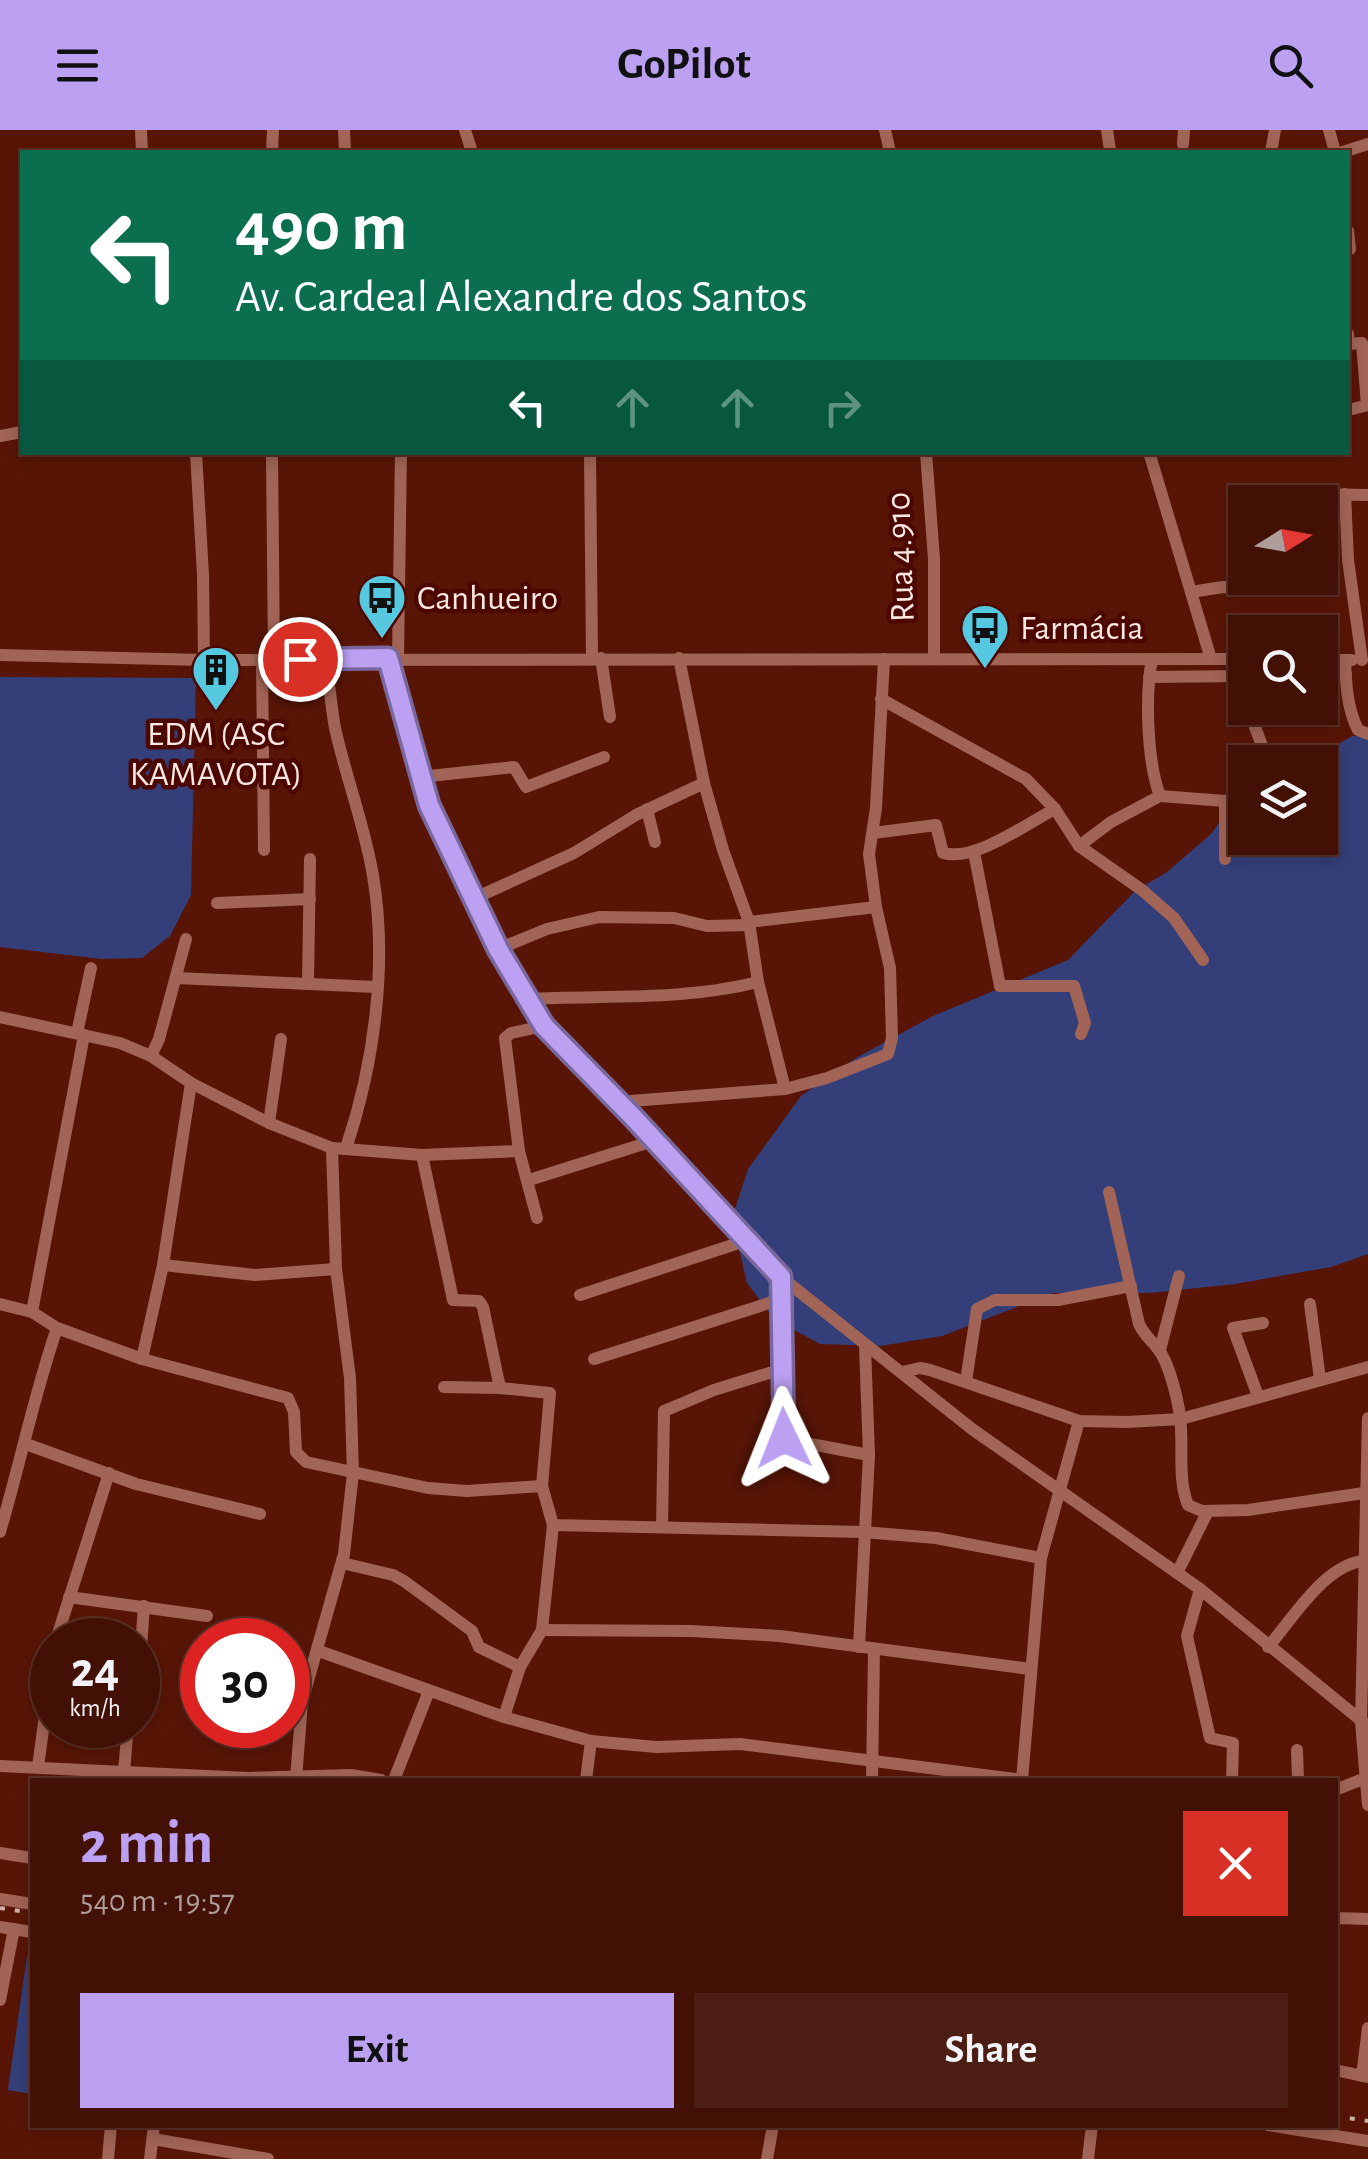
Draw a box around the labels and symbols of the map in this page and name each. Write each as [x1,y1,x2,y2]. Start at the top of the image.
north arrow [1228,485,1338,595]
street label: Rua 4.910 [881,491,921,623]
bus stop icon: Canhueiro [356,572,408,640]
place label: Canhueiro [417,581,558,616]
bus stop icon: Farmácia [959,602,1011,670]
place label: Farmácia [1020,611,1144,646]
pin [258,617,343,702]
building icon: EDM (ASC KAMAVOTA) [190,644,242,712]
place label: EDM (ASC KAMAVOTA) [130,717,302,792]
position arrow [732,1386,836,1490]
speed limit sign: 30 [180,1618,310,1748]

